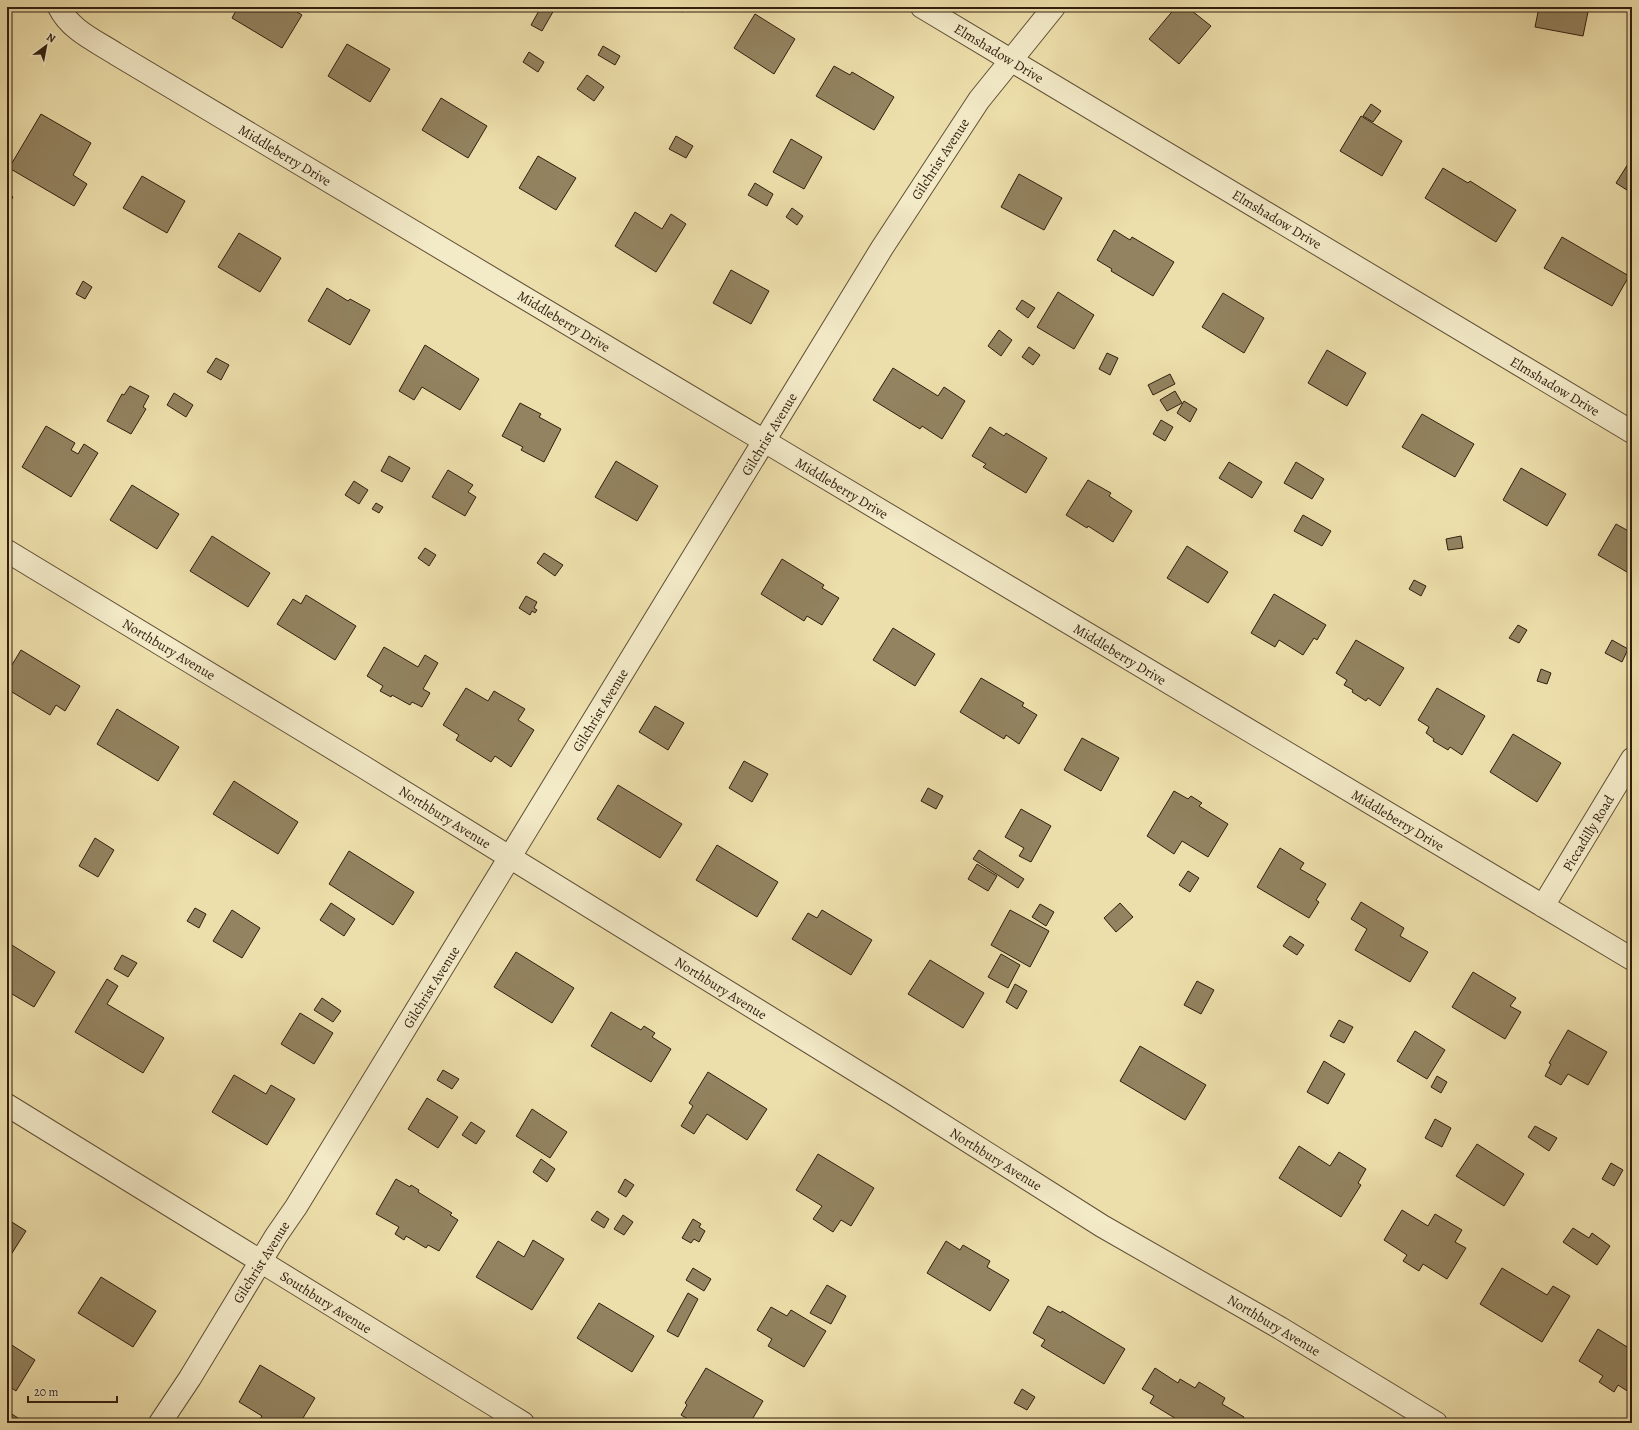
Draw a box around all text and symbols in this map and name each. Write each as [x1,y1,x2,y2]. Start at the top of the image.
street label: Elmshadow Drive [950,19,1047,88]
north arrow [26,26,66,66]
text: N [44,29,58,46]
street label: Gilchrist Avenue [907,115,974,204]
street label: Middleberry Drive [235,120,335,191]
street label: Elmshadow Drive [1228,185,1325,254]
street label: Middleberry Drive [514,286,614,357]
street label: Elmshadow Drive [1506,352,1603,421]
street label: Gilchrist Avenue [737,389,802,479]
street label: Middleberry Drive [792,453,892,524]
street label: Northbury Avenue [119,614,219,685]
street label: Middleberry Drive [1070,619,1170,690]
street label: Gilchrist Avenue [568,665,633,755]
street label: Northbury Avenue [395,781,494,853]
street label: Middleberry Drive [1348,785,1448,856]
street label: Piccadilly Road [1558,791,1619,875]
street label: Gilchrist Avenue [398,942,464,1032]
street label: Northbury Avenue [671,952,770,1024]
street label: Northbury Avenue [946,1123,1045,1195]
street label: Gilchrist Avenue [228,1217,294,1307]
street label: Southbury Avenue [276,1267,375,1338]
street label: Northbury Avenue [1224,1290,1324,1361]
scale bar [28,1378,117,1404]
text: 20 m [34,1384,58,1400]

